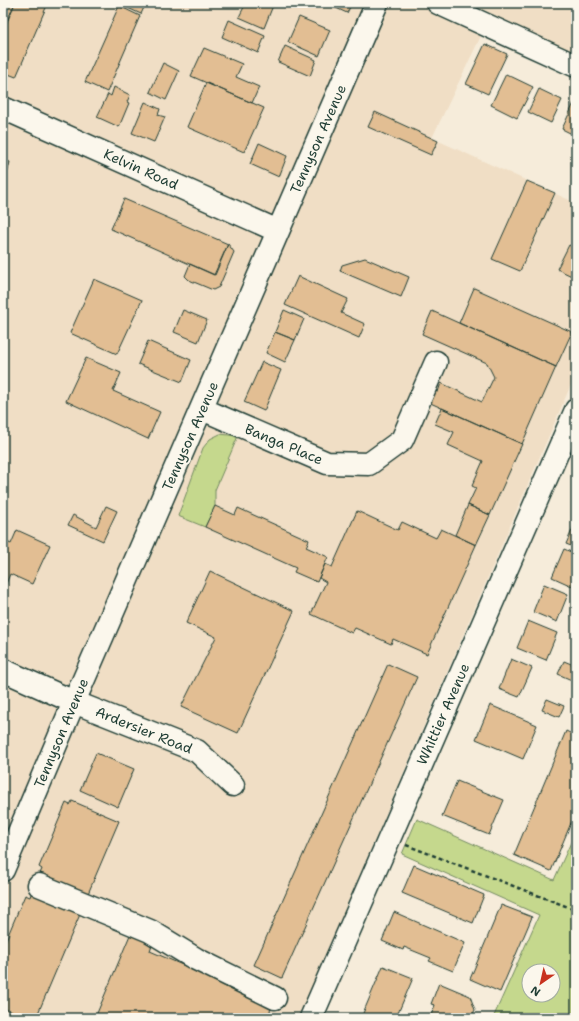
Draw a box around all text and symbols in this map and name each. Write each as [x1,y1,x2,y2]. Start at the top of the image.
street label: Tennyson Avenue [286,82,350,196]
street label: Kelvin Road [101,145,181,194]
street label: Tennyson Avenue [158,379,222,493]
street label: Banga Place [242,420,326,469]
street label: Whittier Avenue [413,660,473,768]
street label: Tennyson Avenue [30,675,92,791]
street label: Ardersier Road [93,702,195,758]
north arrow [521,963,561,1003]
text: N [528,982,543,1000]

